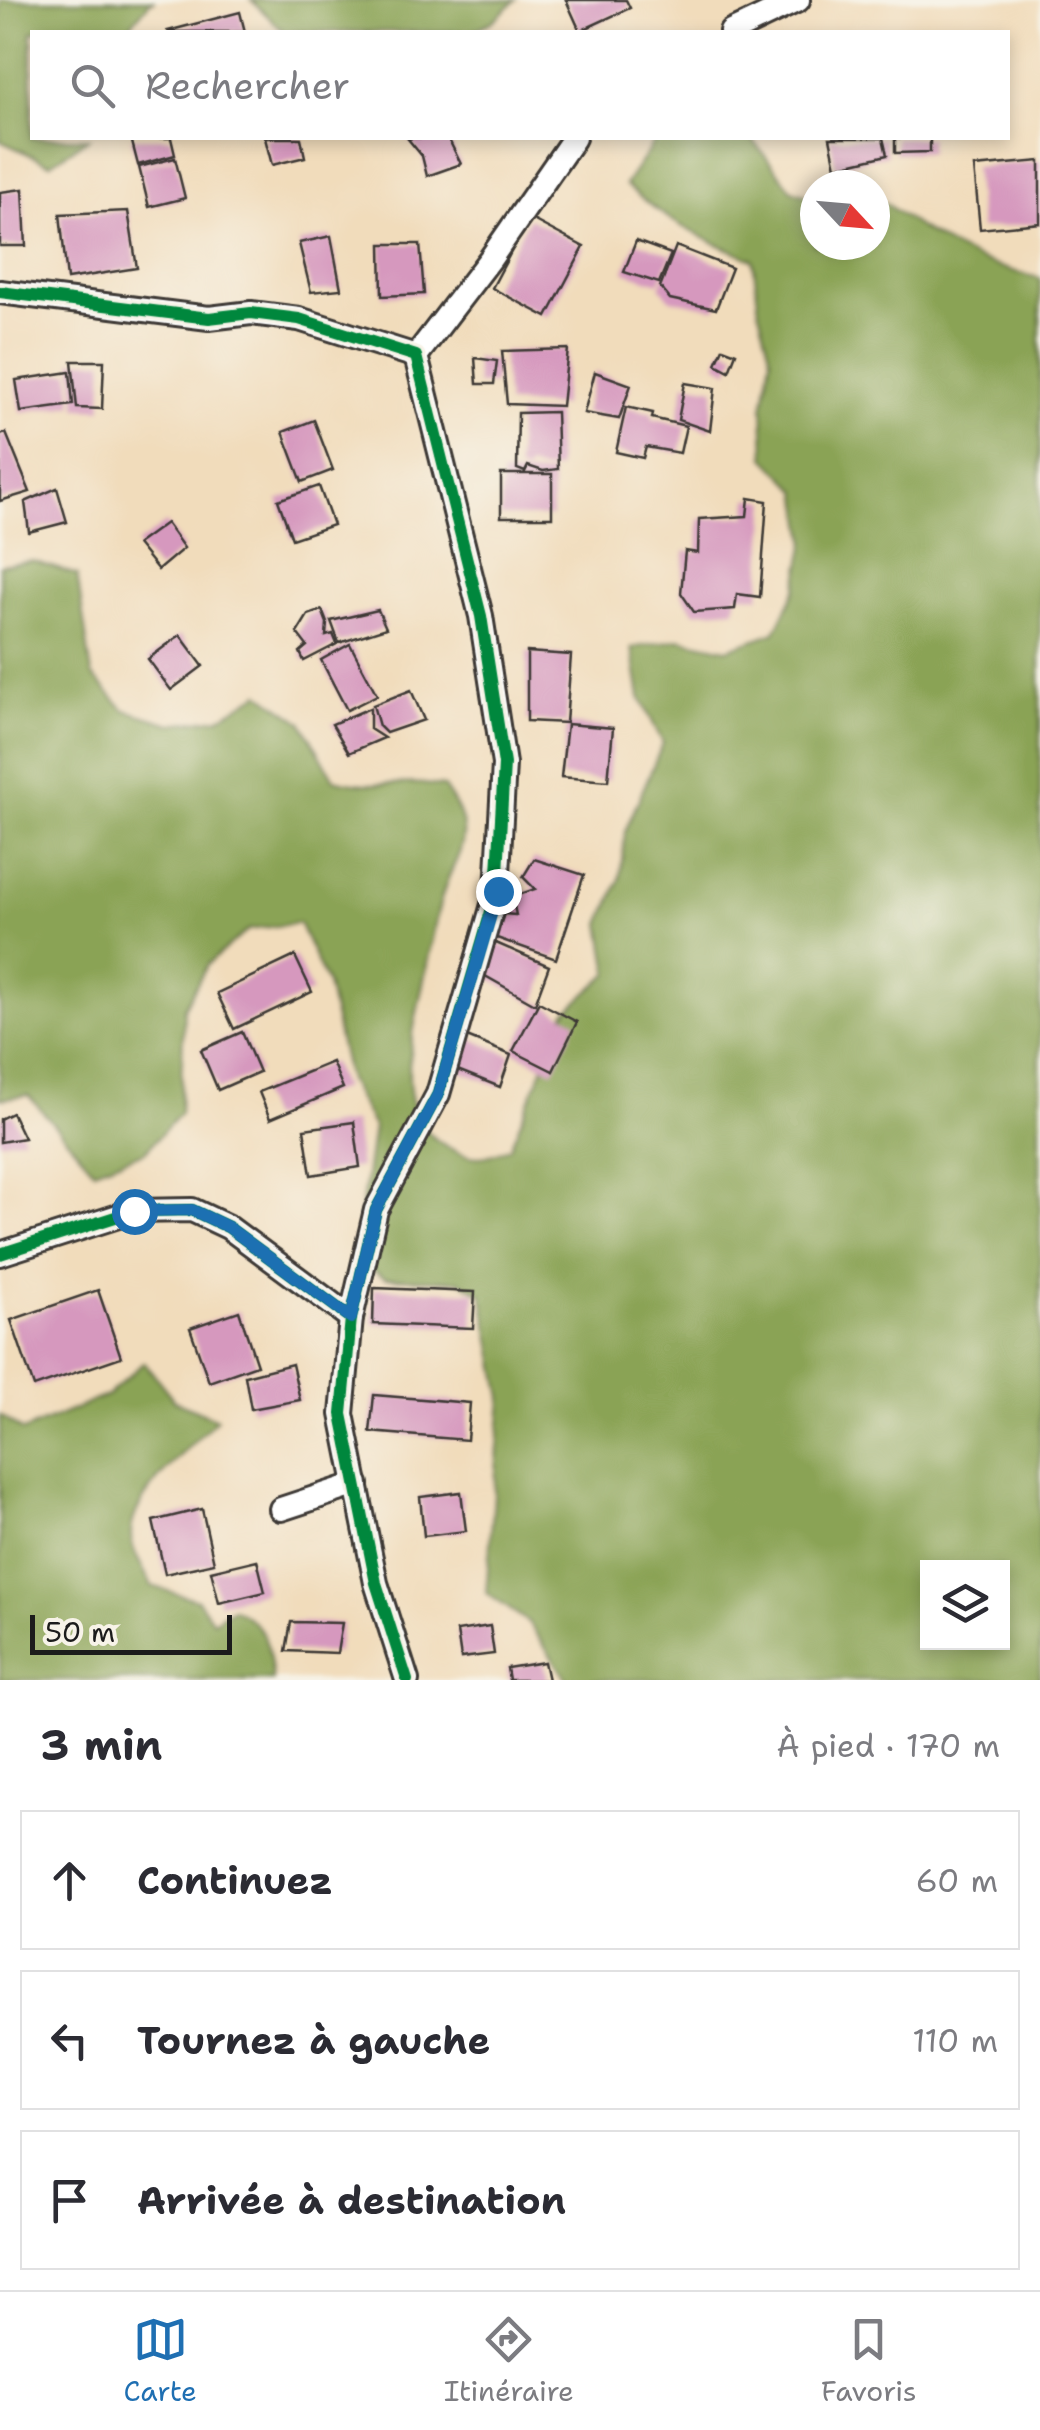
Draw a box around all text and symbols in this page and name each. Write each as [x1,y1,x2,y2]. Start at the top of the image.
search box [30,30,1010,140]
icon: search [65,58,120,113]
text: Rechercher [145,60,350,111]
north arrow [800,170,890,260]
route end [476,869,522,915]
route start [112,1189,158,1235]
map controls [920,1560,1010,1650]
button: layers [920,1560,1010,1650]
scale bar [30,1610,232,1654]
text: 50 m [45,1613,115,1651]
text: 3 min [40,1717,162,1773]
text: À pied · 170 m [776,1724,1000,1767]
icon: ahead [42,1853,97,1908]
text: Continuez [137,1855,333,1906]
text: 60 m [916,1859,998,1902]
icon: left [42,2013,97,2068]
text: Tournez à gauche [137,2015,490,2066]
text: 110 m [912,2019,998,2062]
icon: arrive [42,2173,97,2228]
text: Arrivée à destination [137,2175,566,2226]
tab: Carte [123,2312,197,2410]
tab: Itinéraire [444,2312,574,2410]
tab: Favoris [821,2312,917,2410]

